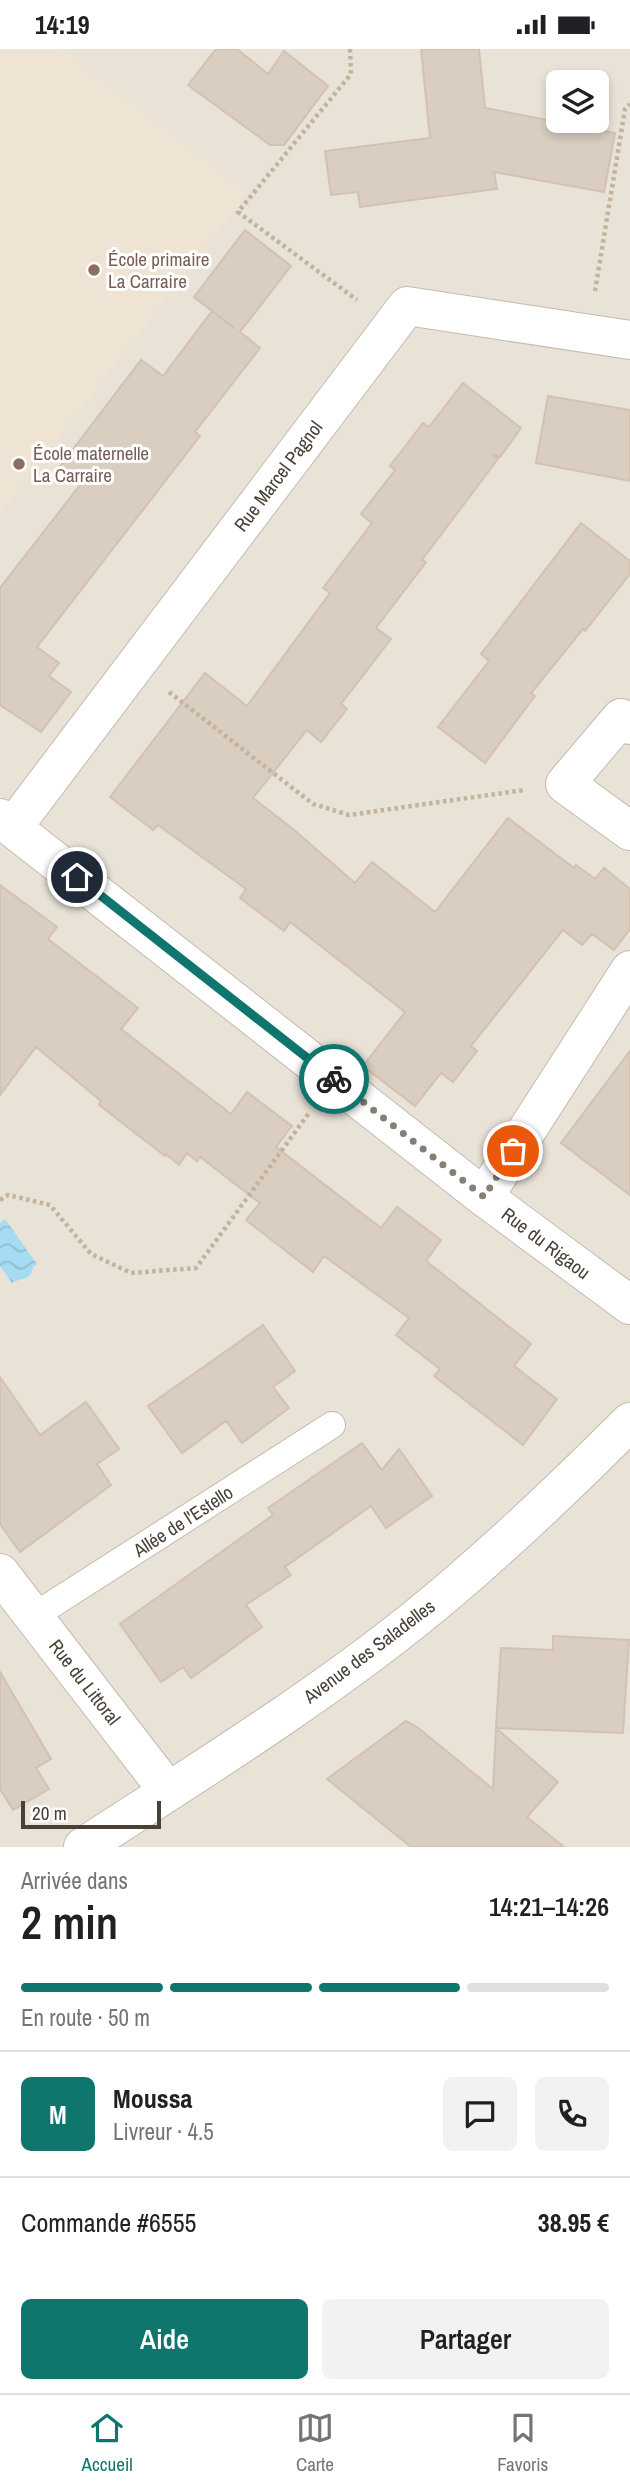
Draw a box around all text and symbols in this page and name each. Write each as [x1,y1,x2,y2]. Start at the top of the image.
text: 14:19 [35,7,90,42]
map controls [546,70,609,133]
button: layers [546,70,609,133]
place label: École primaire La Carraire [108,246,209,294]
marker: École primaire La Carraire [86,262,102,278]
street label: Rue Marcel Pagnol [228,415,328,537]
place label: École maternelle La Carraire [33,440,149,488]
marker: École maternelle La Carraire [11,456,27,472]
pin [47,847,107,907]
icon: home [58,858,96,896]
courier [299,1044,369,1114]
icon: bike [315,1060,353,1098]
pin [483,1121,543,1181]
icon: bag [494,1132,532,1170]
street label: Rue du Rigaou [496,1201,596,1285]
street label: Allée de l'Estello [127,1479,238,1563]
street label: Avenue des Saladelles [297,1593,440,1710]
street label: Rue du Littoral [43,1634,127,1730]
scale bar [21,1798,161,1830]
text: 20 m [32,1800,67,1826]
text: Arrivée dans [21,1865,128,1896]
text: 14:21–14:26 [489,1889,609,1924]
text: 2 min [21,1891,118,1953]
text: En route · 50 m [21,2002,150,2033]
button: chat [443,2077,517,2151]
button: phone [535,2077,609,2151]
text: Moussa [113,2081,192,2116]
text: M [49,2097,67,2132]
text: Livreur · 4.5 [113,2116,214,2147]
text: Commande #6555 [21,2205,196,2240]
text: 38.95 € [538,2205,609,2240]
button: Aide [21,2299,308,2379]
button: Partager [322,2299,609,2379]
tab: Accueil [82,2409,133,2477]
tab: Carte [296,2409,334,2477]
tab: Favoris [497,2409,548,2477]

